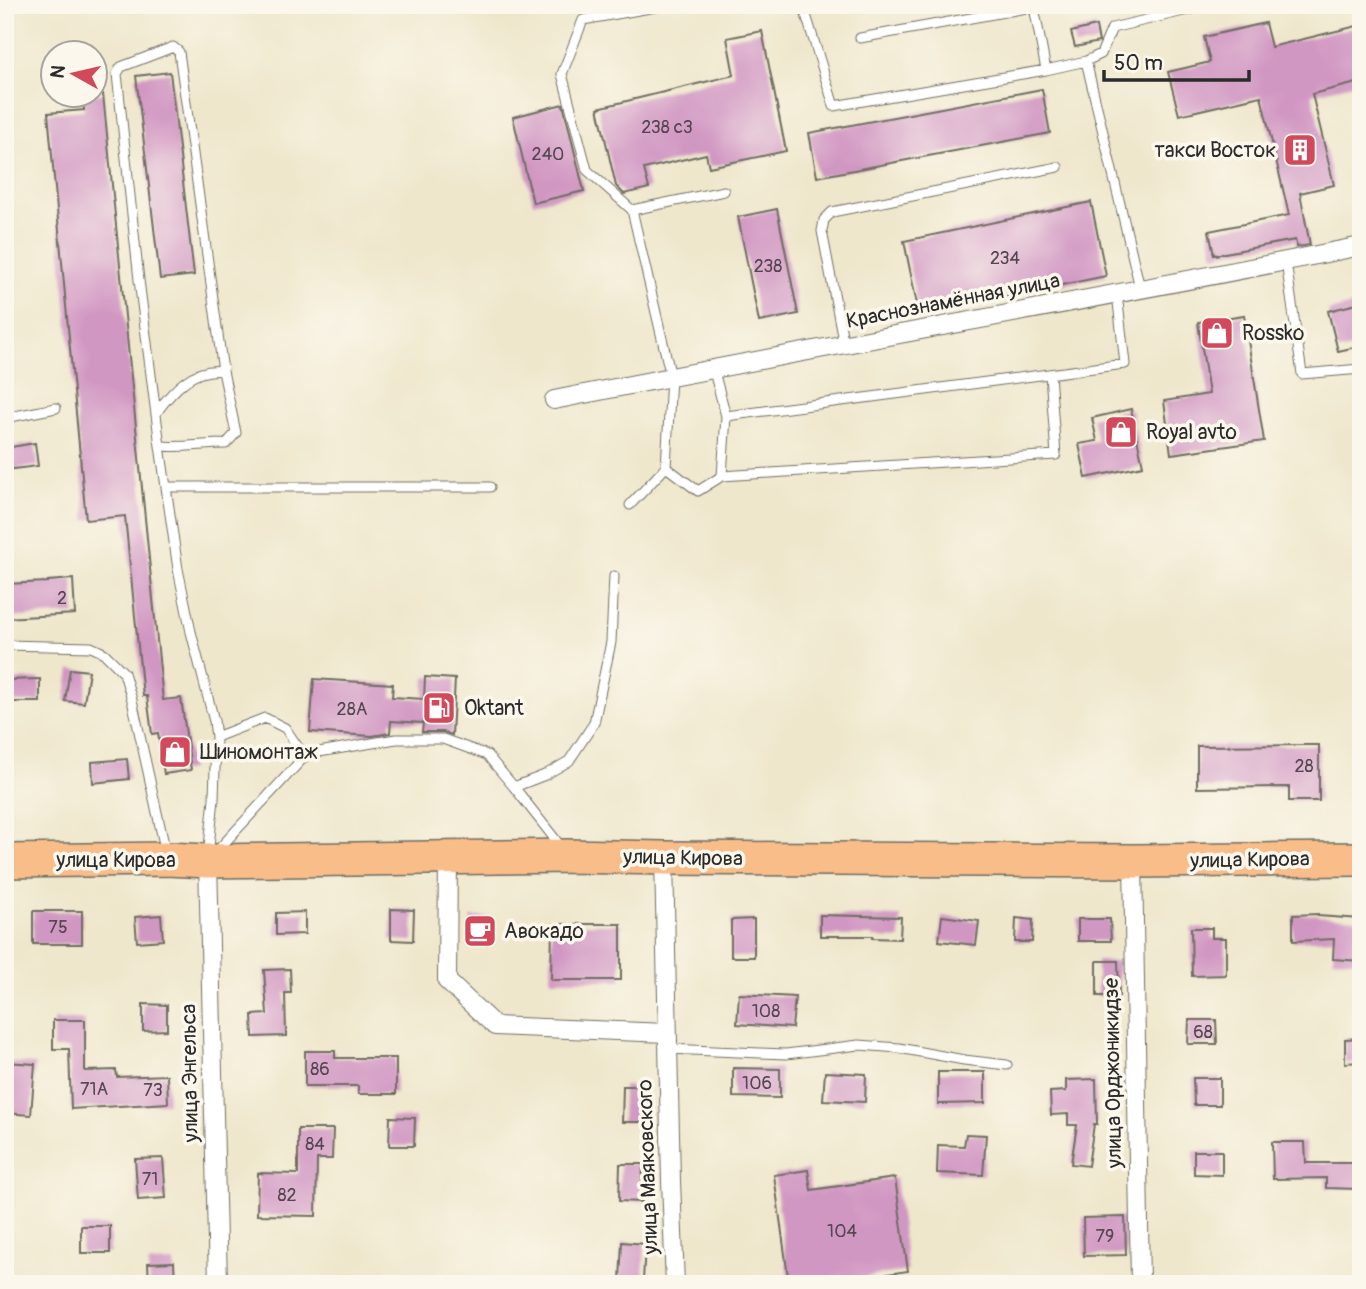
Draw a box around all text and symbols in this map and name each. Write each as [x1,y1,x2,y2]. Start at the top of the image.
north arrow [38,38,108,108]
scale bar [1104,38,1249,82]
text: 50 m [1114,50,1163,77]
text: N [45,64,71,80]
house number: 238 с3 [641,116,693,139]
building icon: такси Восток [1281,131,1319,169]
place label: такси Восток [1154,137,1276,164]
house number: 240 [532,143,564,166]
house number: 234 [990,247,1021,270]
house number: 238 [754,255,782,278]
street label: Краснознамённая улица [844,267,1062,335]
shop icon: Rossko [1198,314,1236,352]
place label: Rossko [1242,320,1304,347]
shop icon: Royal avto [1102,413,1140,451]
place label: Royal avto [1146,419,1237,446]
house number: 2 [57,587,67,610]
fuel station icon: Oktant [420,689,458,727]
place label: Oktant [464,695,524,722]
house number: 28А [337,698,368,721]
shop icon: Шиномонтаж [156,733,194,771]
place label: Шиномонтаж [200,739,318,766]
house number: 28 [1294,755,1314,778]
street label: улица Кирова [622,843,743,873]
street label: улица Кирова [1189,845,1310,875]
street label: улица Кирова [55,847,176,874]
cafe icon: Авокадо [461,912,499,950]
house number: 75 [48,916,68,939]
place label: Авокадо [504,918,584,945]
street label: улица Орджоникидзе [1098,977,1128,1169]
house number: 108 [752,1000,780,1023]
street label: улица Энгельса [175,1003,205,1144]
house number: 68 [1193,1021,1213,1044]
house number: 86 [310,1058,330,1081]
house number: 106 [742,1072,772,1095]
house number: 71А [80,1078,108,1101]
house number: 73 [143,1079,163,1102]
street label: улица Маяковского [631,1079,665,1256]
house number: 84 [305,1133,325,1156]
house number: 71 [142,1168,158,1191]
house number: 82 [277,1184,297,1207]
house number: 104 [827,1220,857,1243]
house number: 79 [1096,1225,1114,1248]

